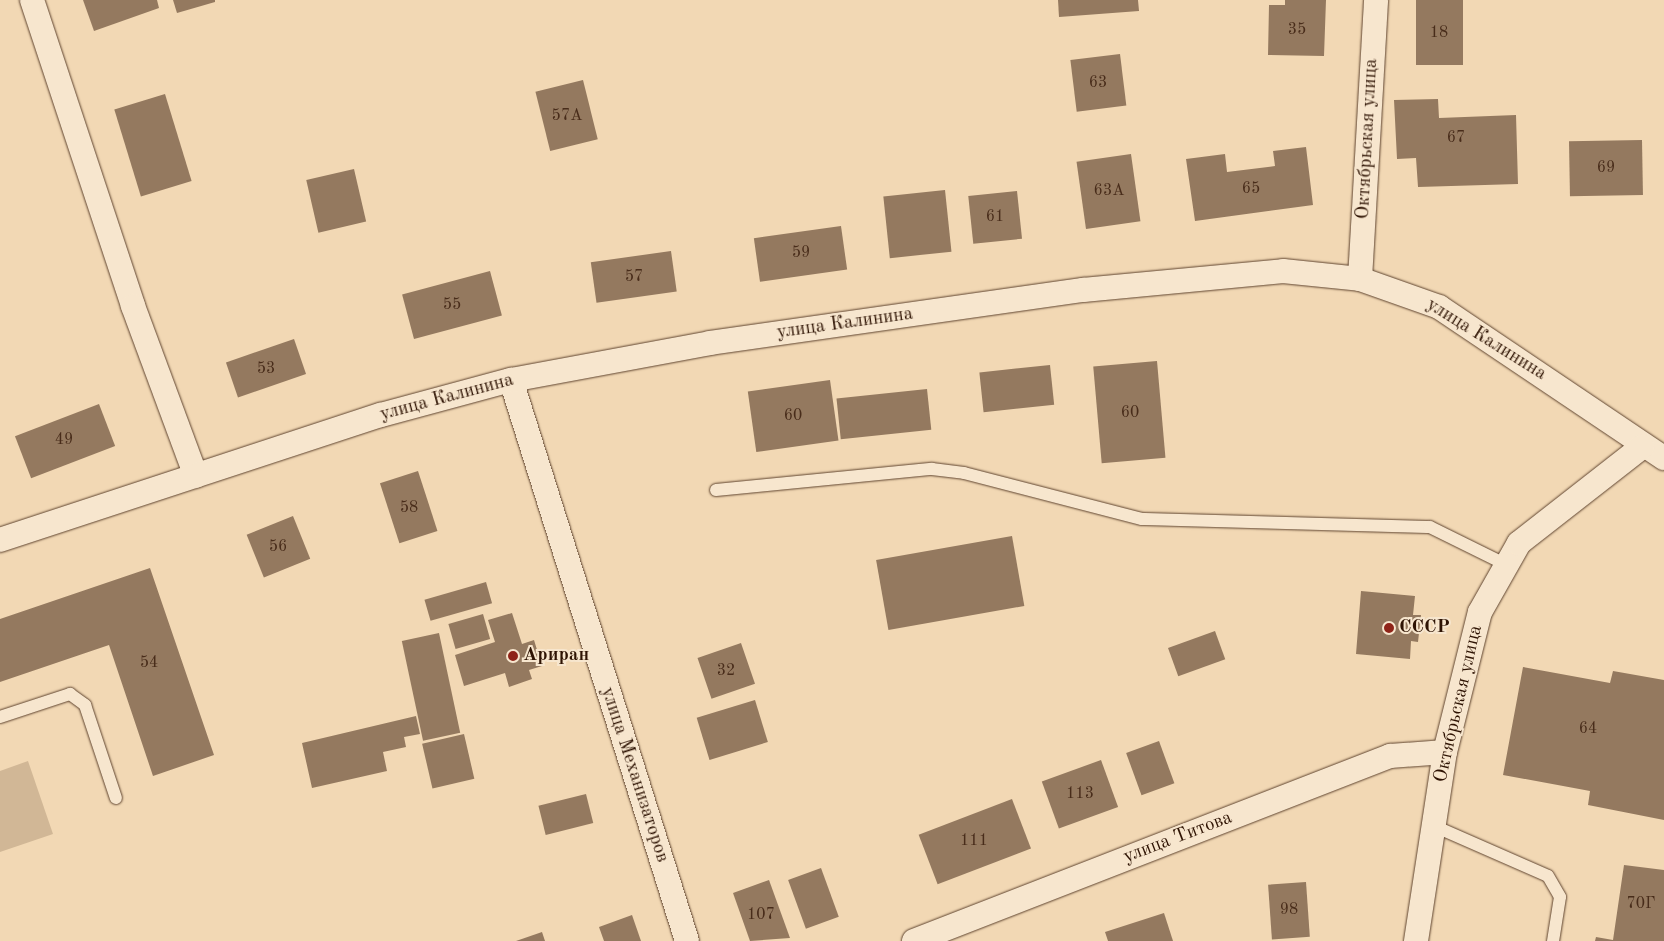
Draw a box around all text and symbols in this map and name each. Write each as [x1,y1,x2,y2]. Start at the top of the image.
house number: 35 [1288,20,1306,40]
house number: 18 [1430,23,1448,43]
street label: Октябрьская улица [1352,58,1384,220]
house number: 63 [1089,73,1107,93]
house number: 57А [552,106,582,126]
house number: 67 [1447,128,1465,148]
house number: 69 [1597,158,1615,178]
house number: 65 [1242,179,1260,199]
house number: 63А [1094,181,1124,201]
house number: 61 [986,207,1004,227]
house number: 59 [792,243,810,263]
house number: 57 [625,267,643,287]
street label: улица Калинина [1422,294,1550,386]
house number: 55 [443,295,461,315]
street label: улица Калинина [775,303,915,345]
house number: 53 [257,359,275,379]
street label: улица Калинина [378,369,516,427]
house number: 60 [1121,403,1139,423]
house number: 60 [784,406,802,426]
house number: 49 [55,430,73,450]
house number: 58 [400,498,418,518]
house number: 56 [269,537,287,557]
place label: СССР [1399,617,1450,639]
marker: СССР [1383,622,1395,634]
street label: Октябрьская улица [1430,623,1488,785]
place label: Ариран [523,645,589,667]
marker: Ариран [507,650,519,662]
house number: 54 [140,653,158,673]
house number: 32 [717,661,735,681]
street label: улица Механизаторов [595,685,673,865]
house number: 64 [1579,719,1597,739]
house number: 113 [1066,784,1094,804]
street label: улица Титова [1120,807,1236,869]
house number: 111 [960,831,988,851]
house number: 70Г [1627,894,1655,914]
house number: 98 [1280,900,1298,920]
house number: 107 [747,905,775,925]

